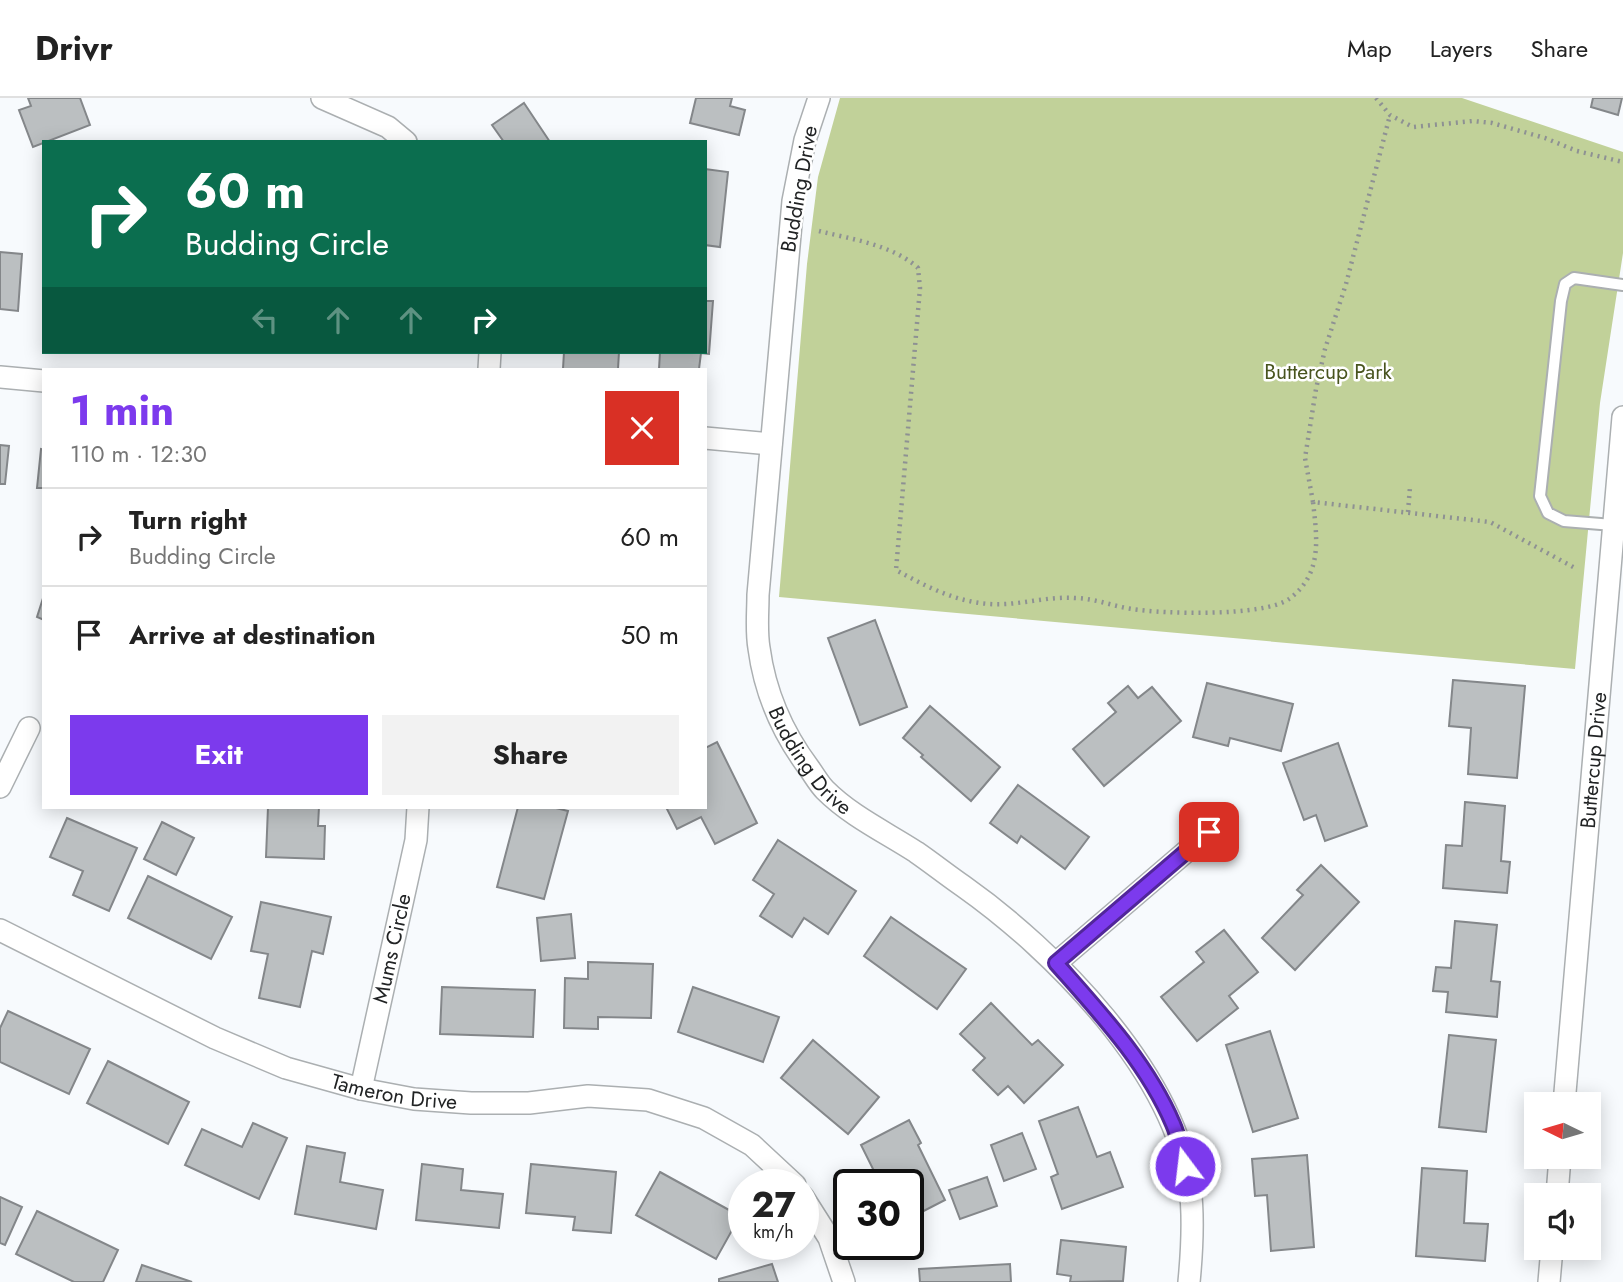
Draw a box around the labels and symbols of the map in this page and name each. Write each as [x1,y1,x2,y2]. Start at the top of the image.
street label: Budding Drive [773,123,825,255]
park label: Buttercup Park [1264,357,1392,387]
street label: Buttercup Drive [1573,691,1614,830]
street label: Budding Drive [761,702,858,822]
pin [1179,802,1239,862]
street label: Mums Circle [365,890,419,1006]
street label: Tameron Drive [328,1066,458,1117]
north arrow [1524,1092,1601,1169]
position arrow [1148,1129,1222,1203]
speed limit sign: 30 [833,1169,924,1260]

